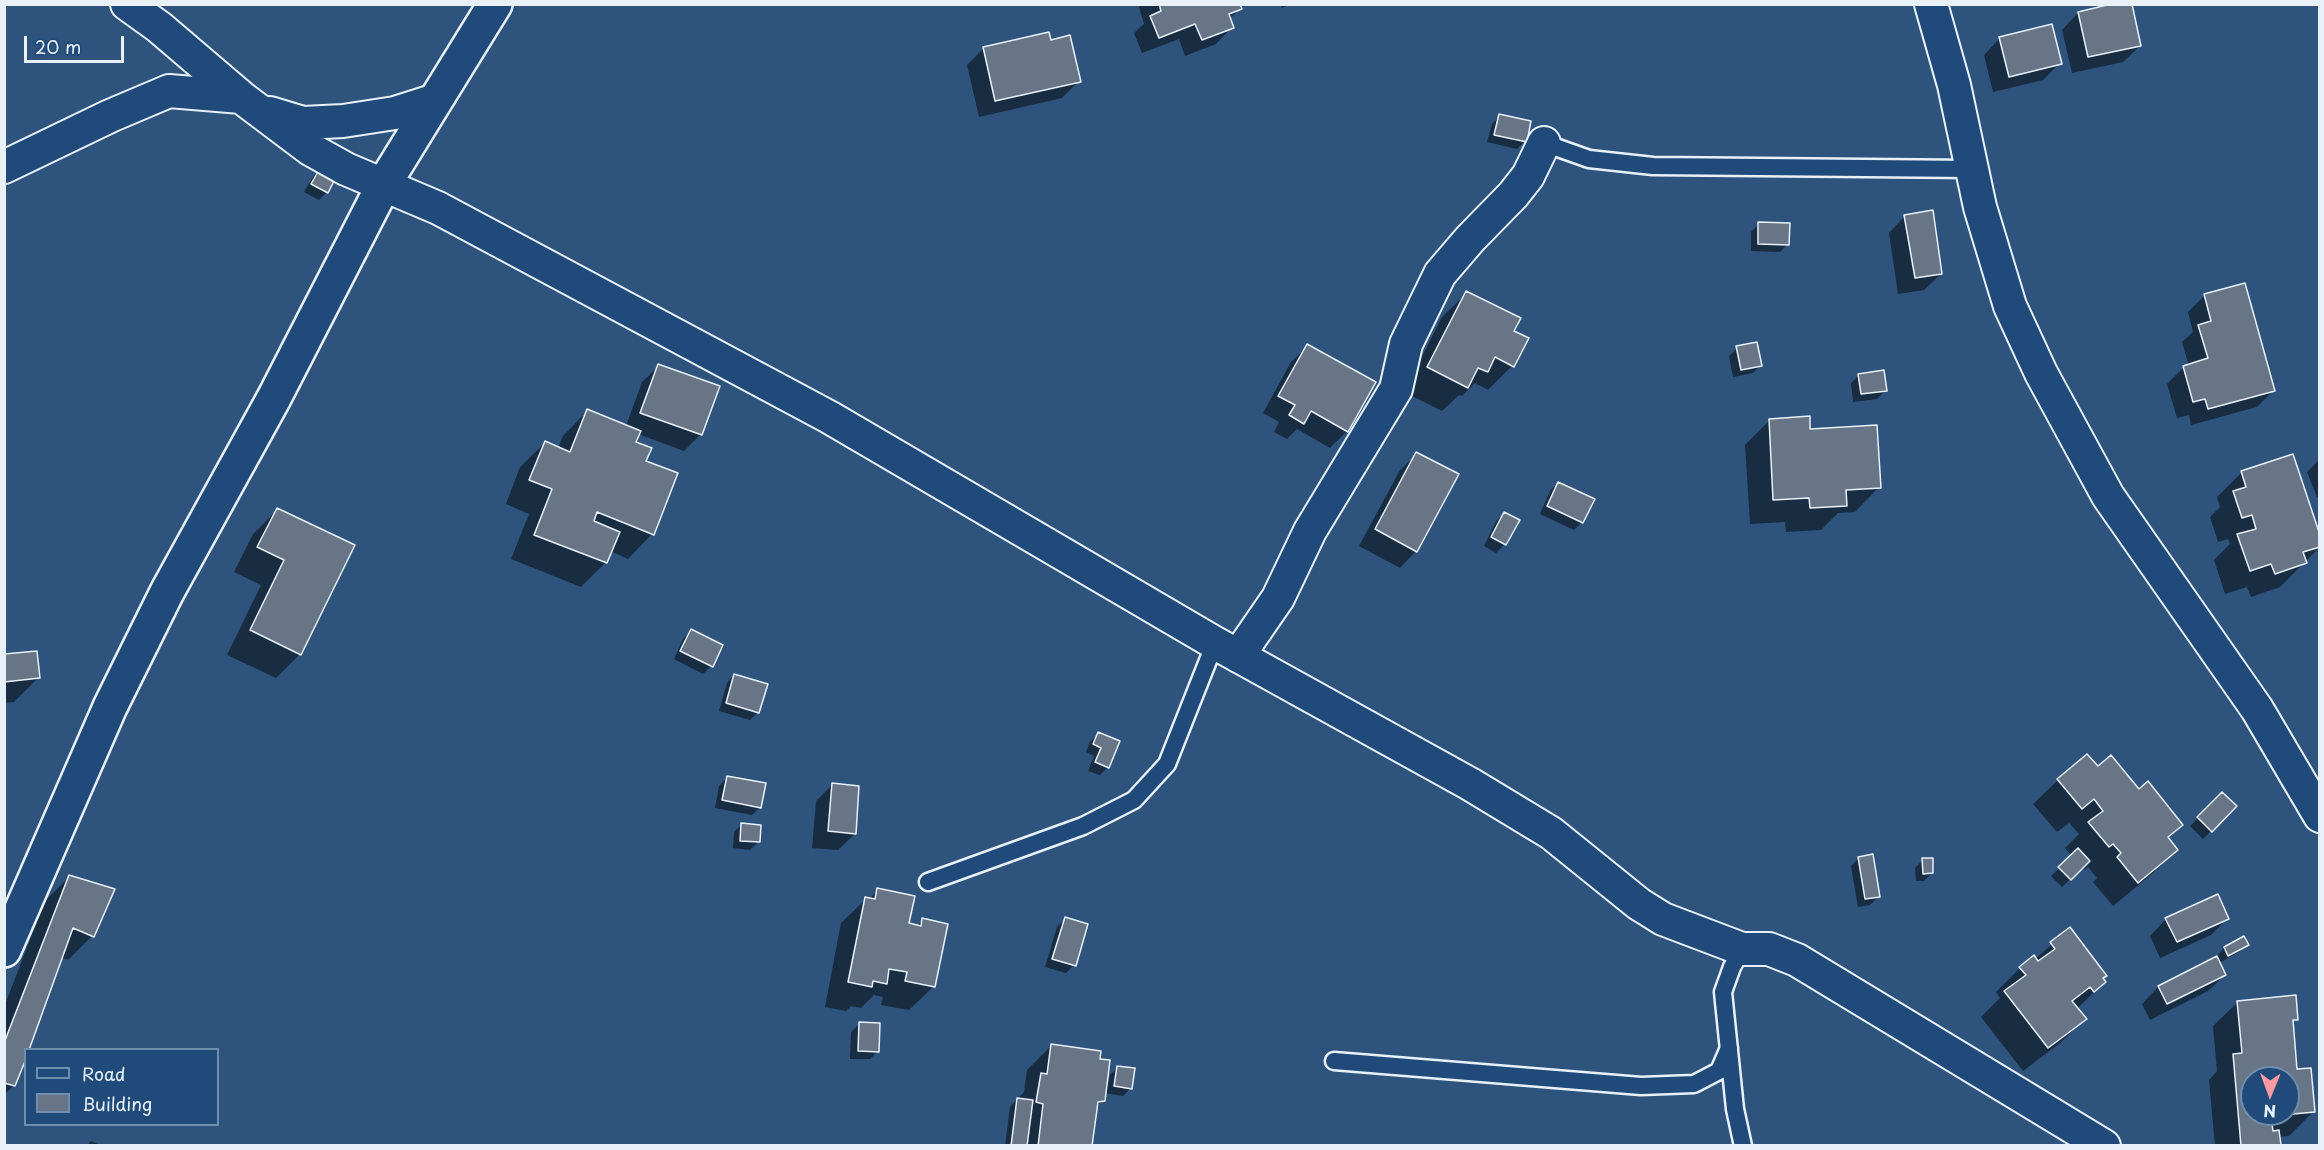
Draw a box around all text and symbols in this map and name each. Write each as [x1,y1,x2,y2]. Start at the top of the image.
scale bar [27,24,128,62]
text: 20 m [35,33,81,60]
legend [24,1048,219,1126]
text: Road [82,1060,126,1087]
north arrow [2240,1066,2300,1126]
text: Building [82,1090,152,1117]
text: N [2263,1100,2276,1124]

